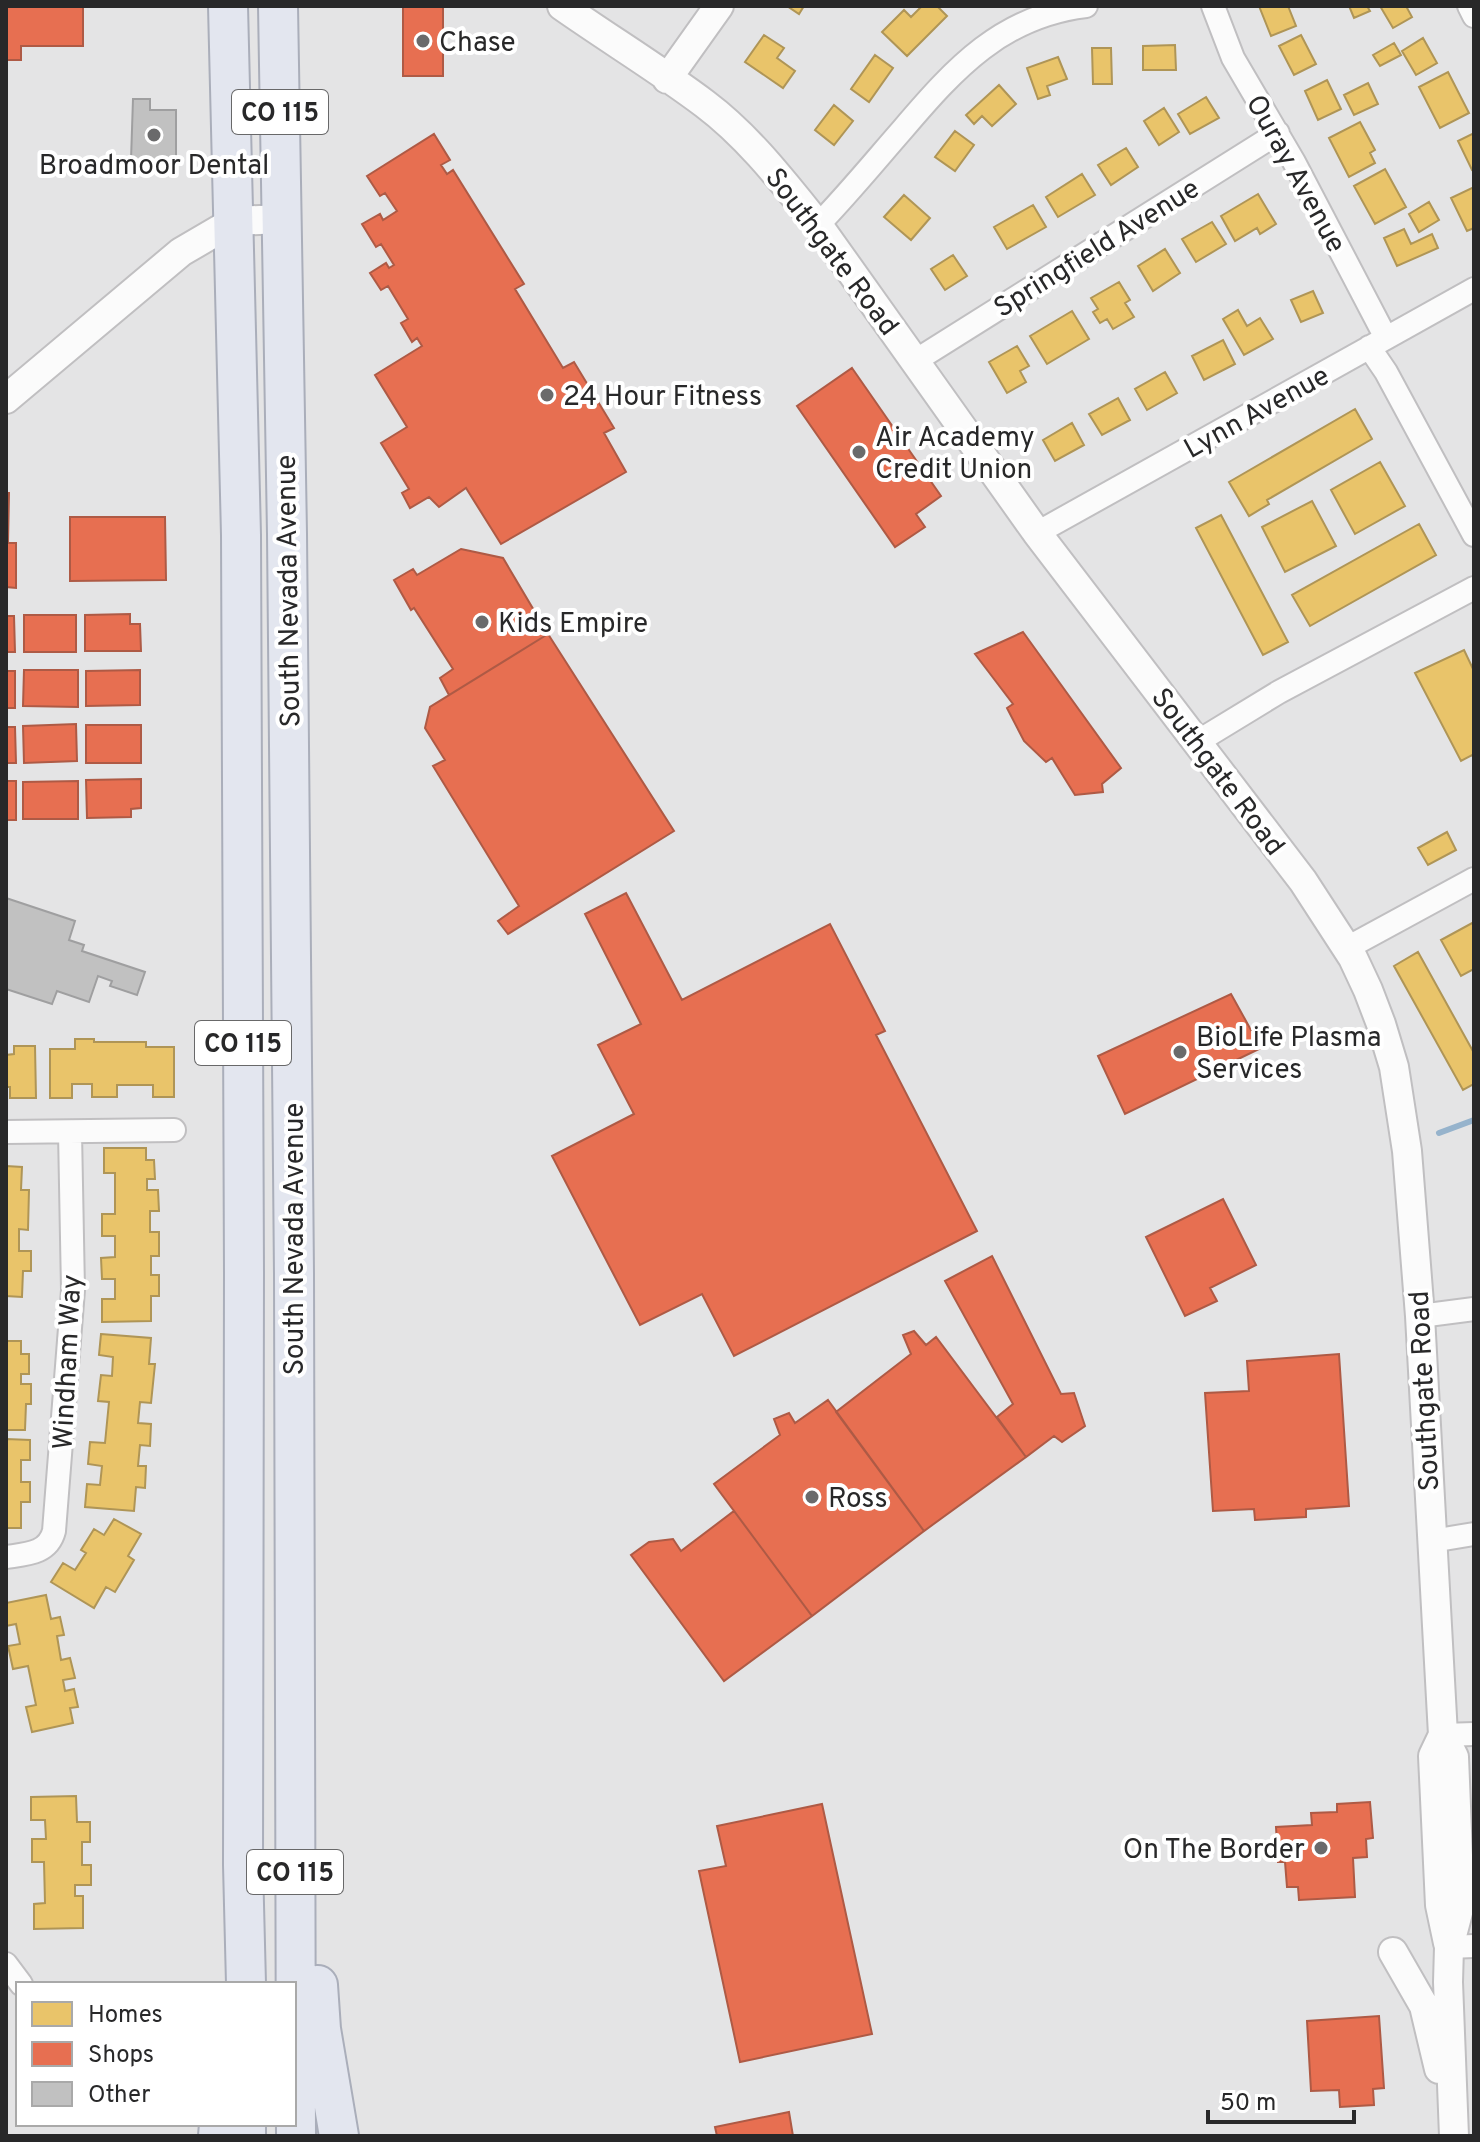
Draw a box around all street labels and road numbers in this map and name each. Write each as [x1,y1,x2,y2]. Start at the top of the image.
street label: Ouray Avenue [1236,89,1353,260]
road number: CO 115 [232,90,328,134]
street label: Southgate Road [756,162,905,344]
street label: Springfield Avenue [988,172,1207,327]
street label: Lynn Avenue [1178,359,1336,468]
street label: South Nevada Avenue [270,454,310,728]
street label: Southgate Road [1142,682,1291,864]
road number: CO 115 [195,1021,291,1065]
street label: South Nevada Avenue [278,1103,314,1375]
street label: Windham Way [46,1274,92,1451]
street label: Southgate Road [1403,1290,1449,1492]
road number: CO 115 [247,1850,343,1894]

